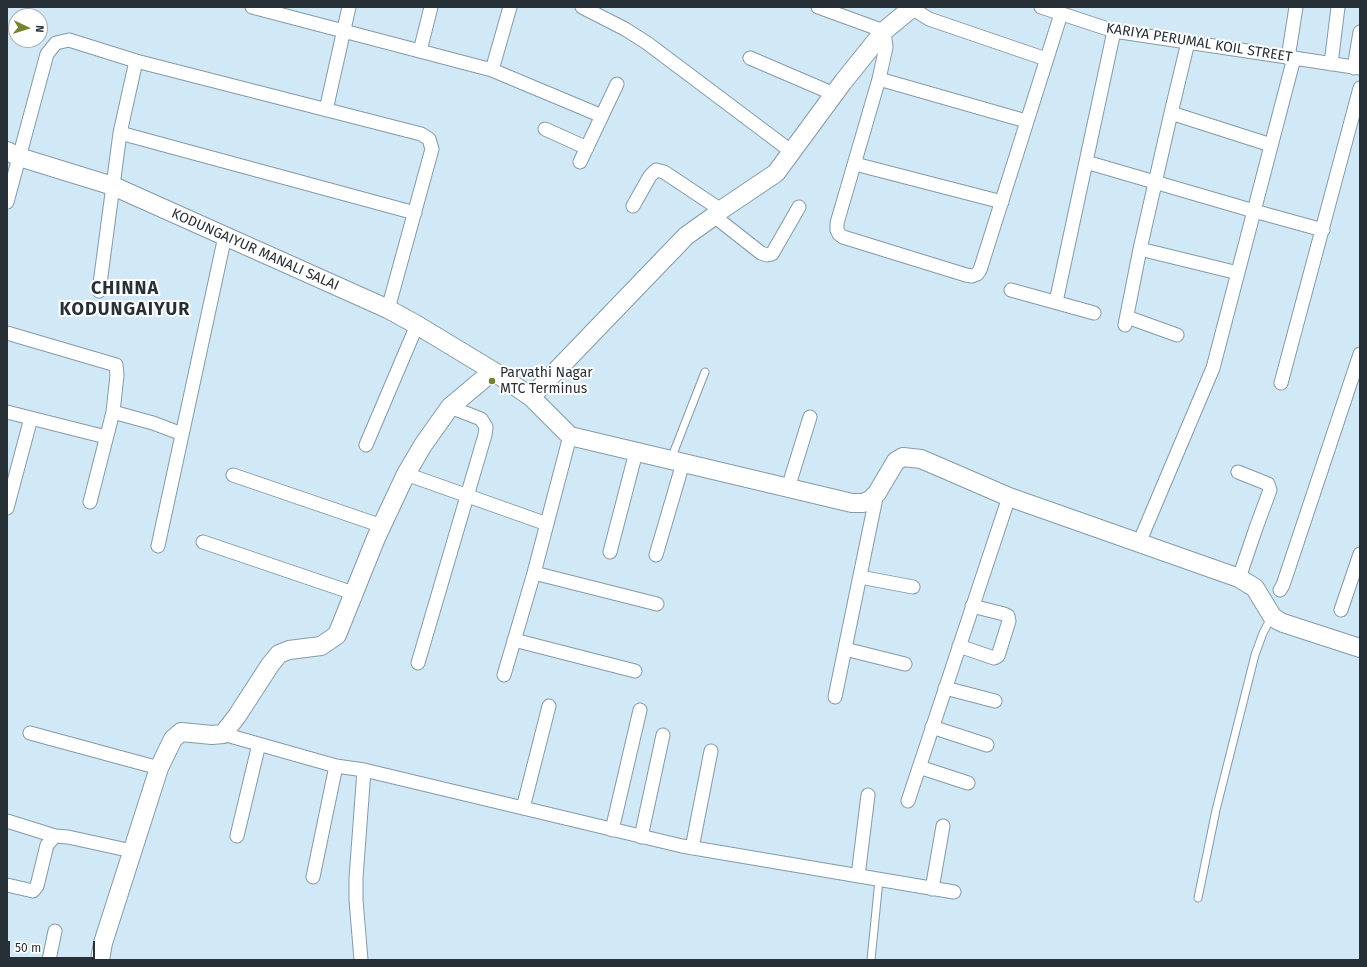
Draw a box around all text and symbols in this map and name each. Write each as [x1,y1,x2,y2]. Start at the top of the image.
north arrow [8,8,48,48]
street label: KARIYA PERUMAL KOIL STREET [1105,20,1293,66]
text: N [33,25,46,33]
street label: KODUNGAIYUR MANALI SALAI [169,205,341,295]
district label: CHINNA KODUNGAIYUR [60,278,190,320]
place label: Parvathi Nagar MTC Terminus [500,365,593,398]
marker: Parvathi Nagar MTC Terminus [487,376,497,386]
scale bar [10,933,97,959]
text: 50 m [15,941,41,955]

